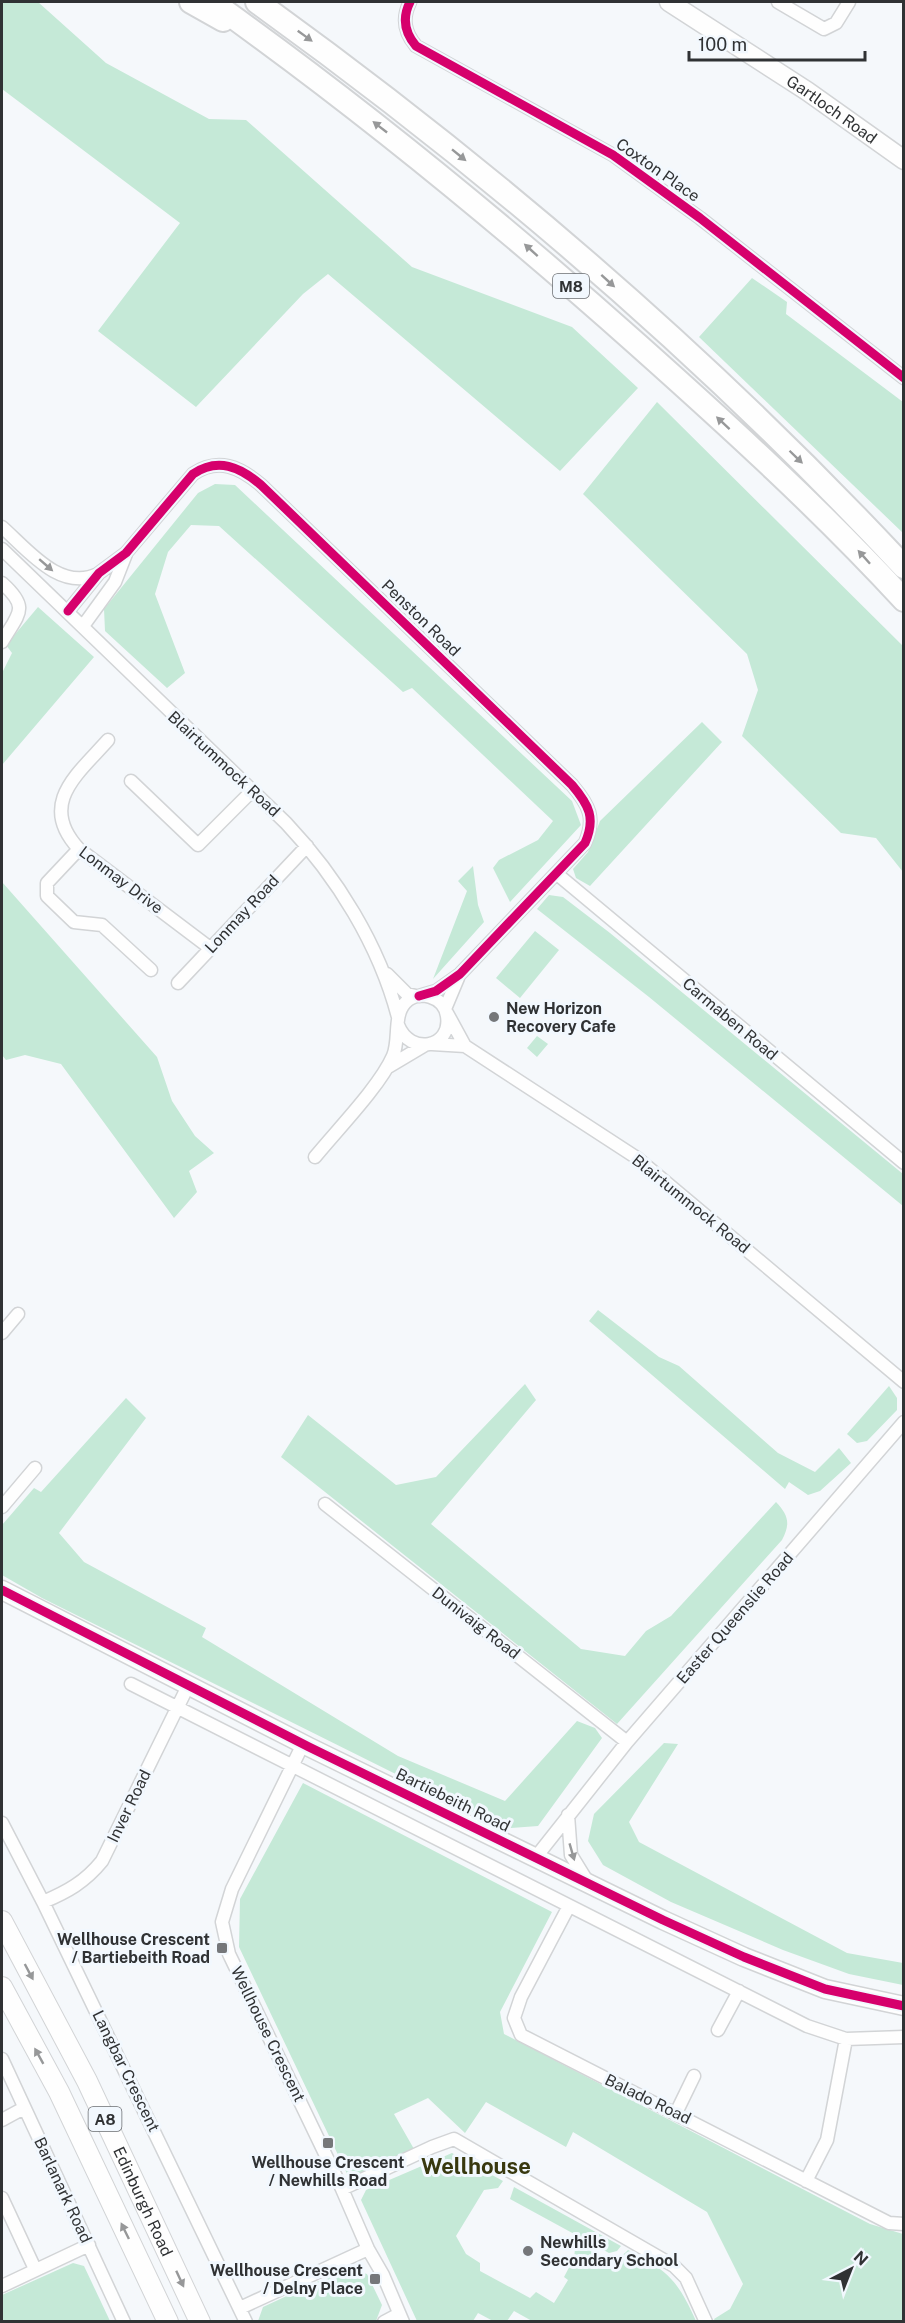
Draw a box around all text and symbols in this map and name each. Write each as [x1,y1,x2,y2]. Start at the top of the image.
scale bar [689,24,864,62]
one-way arrow [296,30,312,42]
text: 100 m [698,34,747,55]
street label: Gartloch Road [783,71,881,147]
one-way arrow [372,120,388,133]
street label: Coxton Place [612,134,704,206]
one-way arrow [451,149,467,162]
one-way arrow [524,244,539,257]
road number: M8 [553,274,589,298]
one-way arrow [600,274,615,288]
one-way arrow [716,417,731,430]
one-way arrow [789,450,804,464]
one-way arrow [858,550,871,565]
one-way arrow [38,558,53,571]
street label: Penston Road [378,576,464,660]
street label: Blairtummock Road [164,707,284,821]
street label: Lonmay Drive [75,842,167,918]
street label: Lonmay Road [201,871,283,957]
street label: Carmaben Road [679,974,781,1064]
place label: New Horizon Recovery Cafe [506,999,616,1036]
marker: New Horizon Recovery Cafe [487,1010,501,1024]
street label: Blairtummock Road [628,1151,754,1257]
street label: Easter Queenslie Road [673,1548,797,1688]
street label: Dunivaig Road [428,1583,524,1663]
street label: Bartiebeith Road [393,1764,513,1836]
street label: Inver Road [103,1767,155,1845]
one-way arrow [567,1843,577,1861]
place label: Wellhouse Crescent / Bartiebeith Road [57,1930,210,1967]
marker: Wellhouse Crescent / Bartiebeith Road [215,1941,229,1955]
street label: Wellhouse Crescent [227,1963,309,2105]
one-way arrow [24,1964,34,1981]
street label: Langbar Crescent [88,2007,164,2135]
one-way arrow [34,2047,44,2064]
street label: Balado Road [602,2070,694,2128]
road number: A8 [88,2107,122,2131]
street label: Barlanark Road [30,2134,96,2246]
marker: Wellhouse Crescent / Newhills Road [321,2136,335,2150]
street label: Edinburgh Road [110,2143,177,2259]
place label: Wellhouse Crescent / Newhills Road [252,2153,405,2190]
district label: Wellhouse [421,2153,531,2179]
one-way arrow [121,2222,130,2239]
place label: Newhills Secondary School [540,2233,679,2270]
north arrow [821,2239,881,2299]
marker: Newhills Secondary School [521,2244,535,2258]
text: N [850,2247,872,2269]
place label: Wellhouse Crescent / Delny Place [210,2261,363,2298]
one-way arrow [175,2271,184,2288]
marker: Wellhouse Crescent / Delny Place [368,2272,382,2286]

